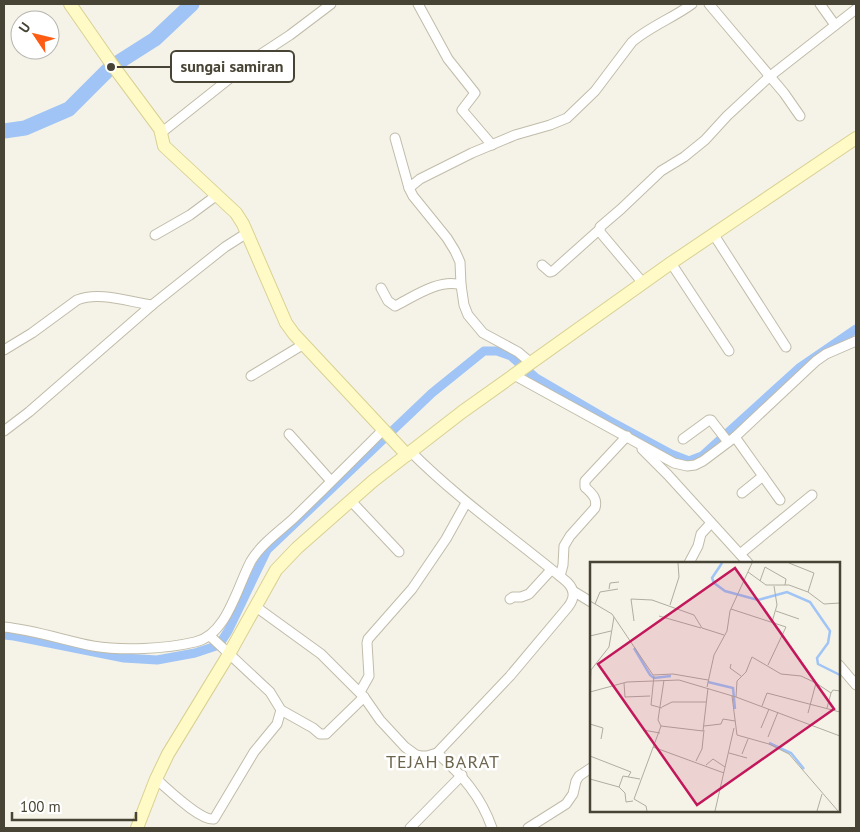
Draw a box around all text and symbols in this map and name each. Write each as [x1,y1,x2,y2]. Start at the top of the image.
north arrow [10,10,60,60]
text: U [14,19,34,36]
callout: sungai samiran [171,51,294,82]
text: sungai samiran [180,56,284,76]
inset map [590,562,840,812]
district label: TEJAH BARAT [386,750,500,773]
scale bar [12,790,136,822]
text: 100 m [20,797,61,816]

